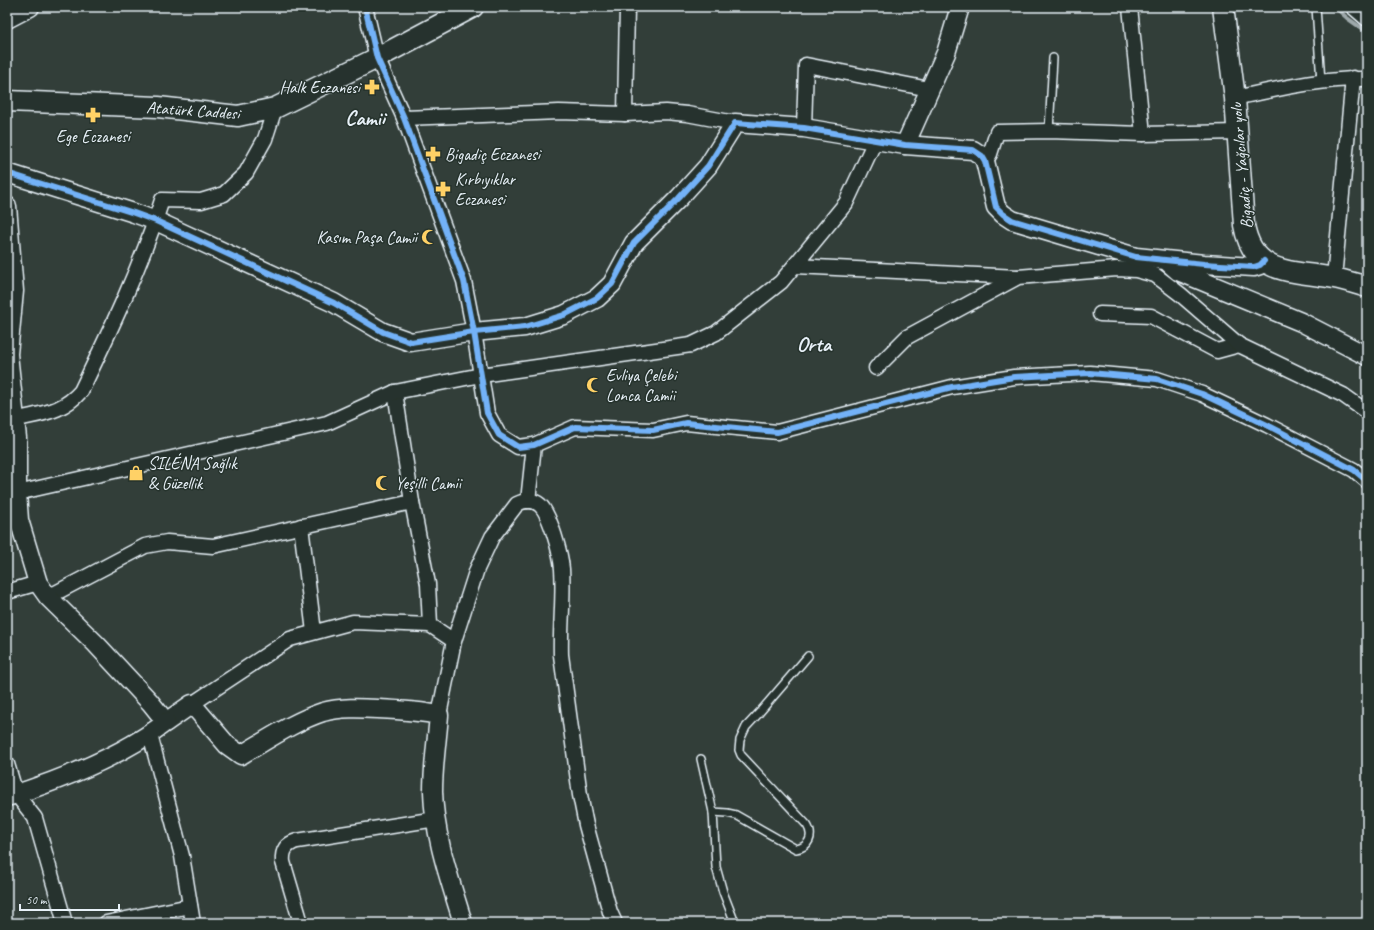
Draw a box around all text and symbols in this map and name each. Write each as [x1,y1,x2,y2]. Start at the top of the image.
place label: Halk Eczanesi [280,77,363,98]
pharmacy icon: Halk Eczanesi [363,78,381,96]
street label: Atatürk Caddesi [146,97,243,124]
street label: Bigadiç - Yağcılar yolu [1225,100,1257,230]
district label: Camii [345,105,388,131]
pharmacy icon: Ege Eczanesi [84,106,102,124]
place label: Ege Eczanesi [56,126,132,147]
place label: Bigadiç Eczanesi [445,144,543,165]
pharmacy icon: Bigadiç Eczanesi [424,145,442,163]
place label: Kırbıyıklar Eczanesi [455,169,517,210]
pharmacy icon: Kırbıyıklar Eczanesi [434,180,452,198]
place label: Kasım Paşa Camii [316,227,419,248]
mosque icon: Kasım Paşa Camii [420,228,438,246]
district label: Orta [797,331,833,357]
place label: Evliya Çelebi Lonca Camii [606,365,679,406]
mosque icon: Evliya Çelebi Lonca Camii [585,376,603,394]
place label: SILÉNA Sağlık & Güzellik [148,452,238,494]
shop icon: SILÉNA Sağlık & Güzellik [127,464,145,482]
place label: Yeşilli Camii [395,473,463,494]
mosque icon: Yeşilli Camii [374,474,392,492]
scale bar [20,886,119,912]
text: 50 m [26,892,48,908]

